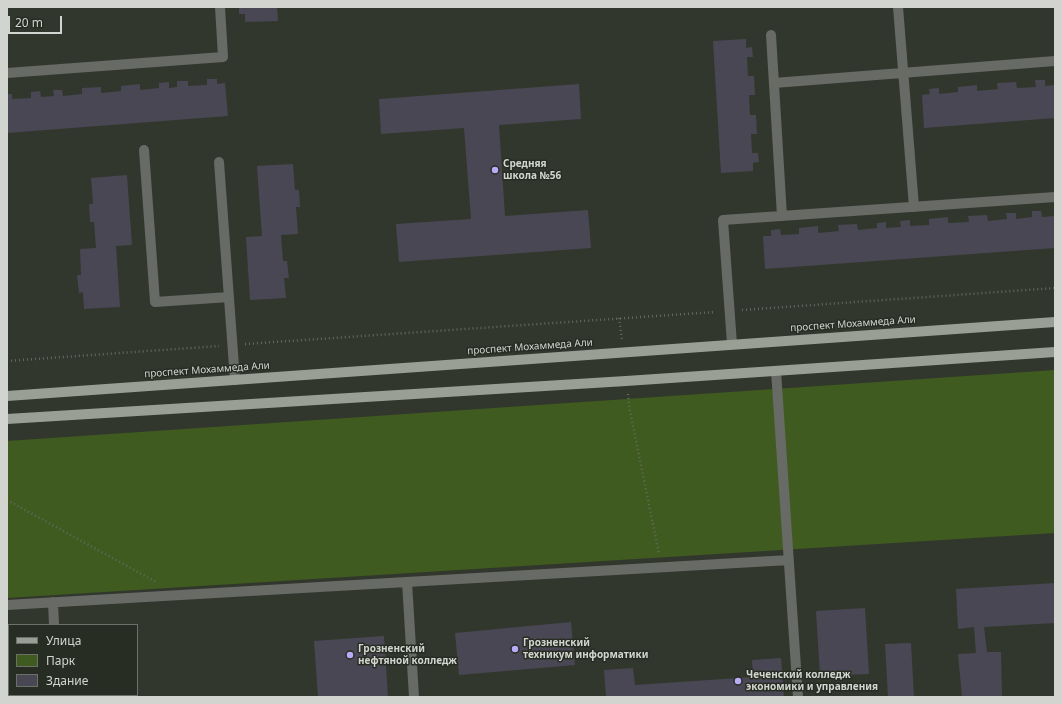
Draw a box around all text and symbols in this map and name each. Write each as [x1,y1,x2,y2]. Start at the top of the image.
scale bar [10,8,64,34]
text: 20 m [15,14,43,31]
place label: Средняя школа №56 [503,158,561,182]
marker: Средняя школа №56 [490,165,500,175]
street label: проспект Мохаммеда Али [790,314,916,334]
street label: проспект Мохаммеда Али [467,337,593,357]
street label: проспект Мохаммеда Али [144,360,270,380]
legend [8,624,138,696]
text: Улица [46,632,81,649]
place label: Грозненский техникум информатики [523,637,648,660]
place label: Грозненский нефтяной колледж [358,643,457,666]
marker: Грозненский техникум информатики [510,644,520,654]
marker: Грозненский нефтяной колледж [345,650,355,660]
text: Парк [46,652,75,669]
place label: Чеченский колледж экономики и управления [746,669,878,692]
text: Здание [46,672,88,689]
marker: Чеченский колледж экономики и управления [733,676,743,686]

